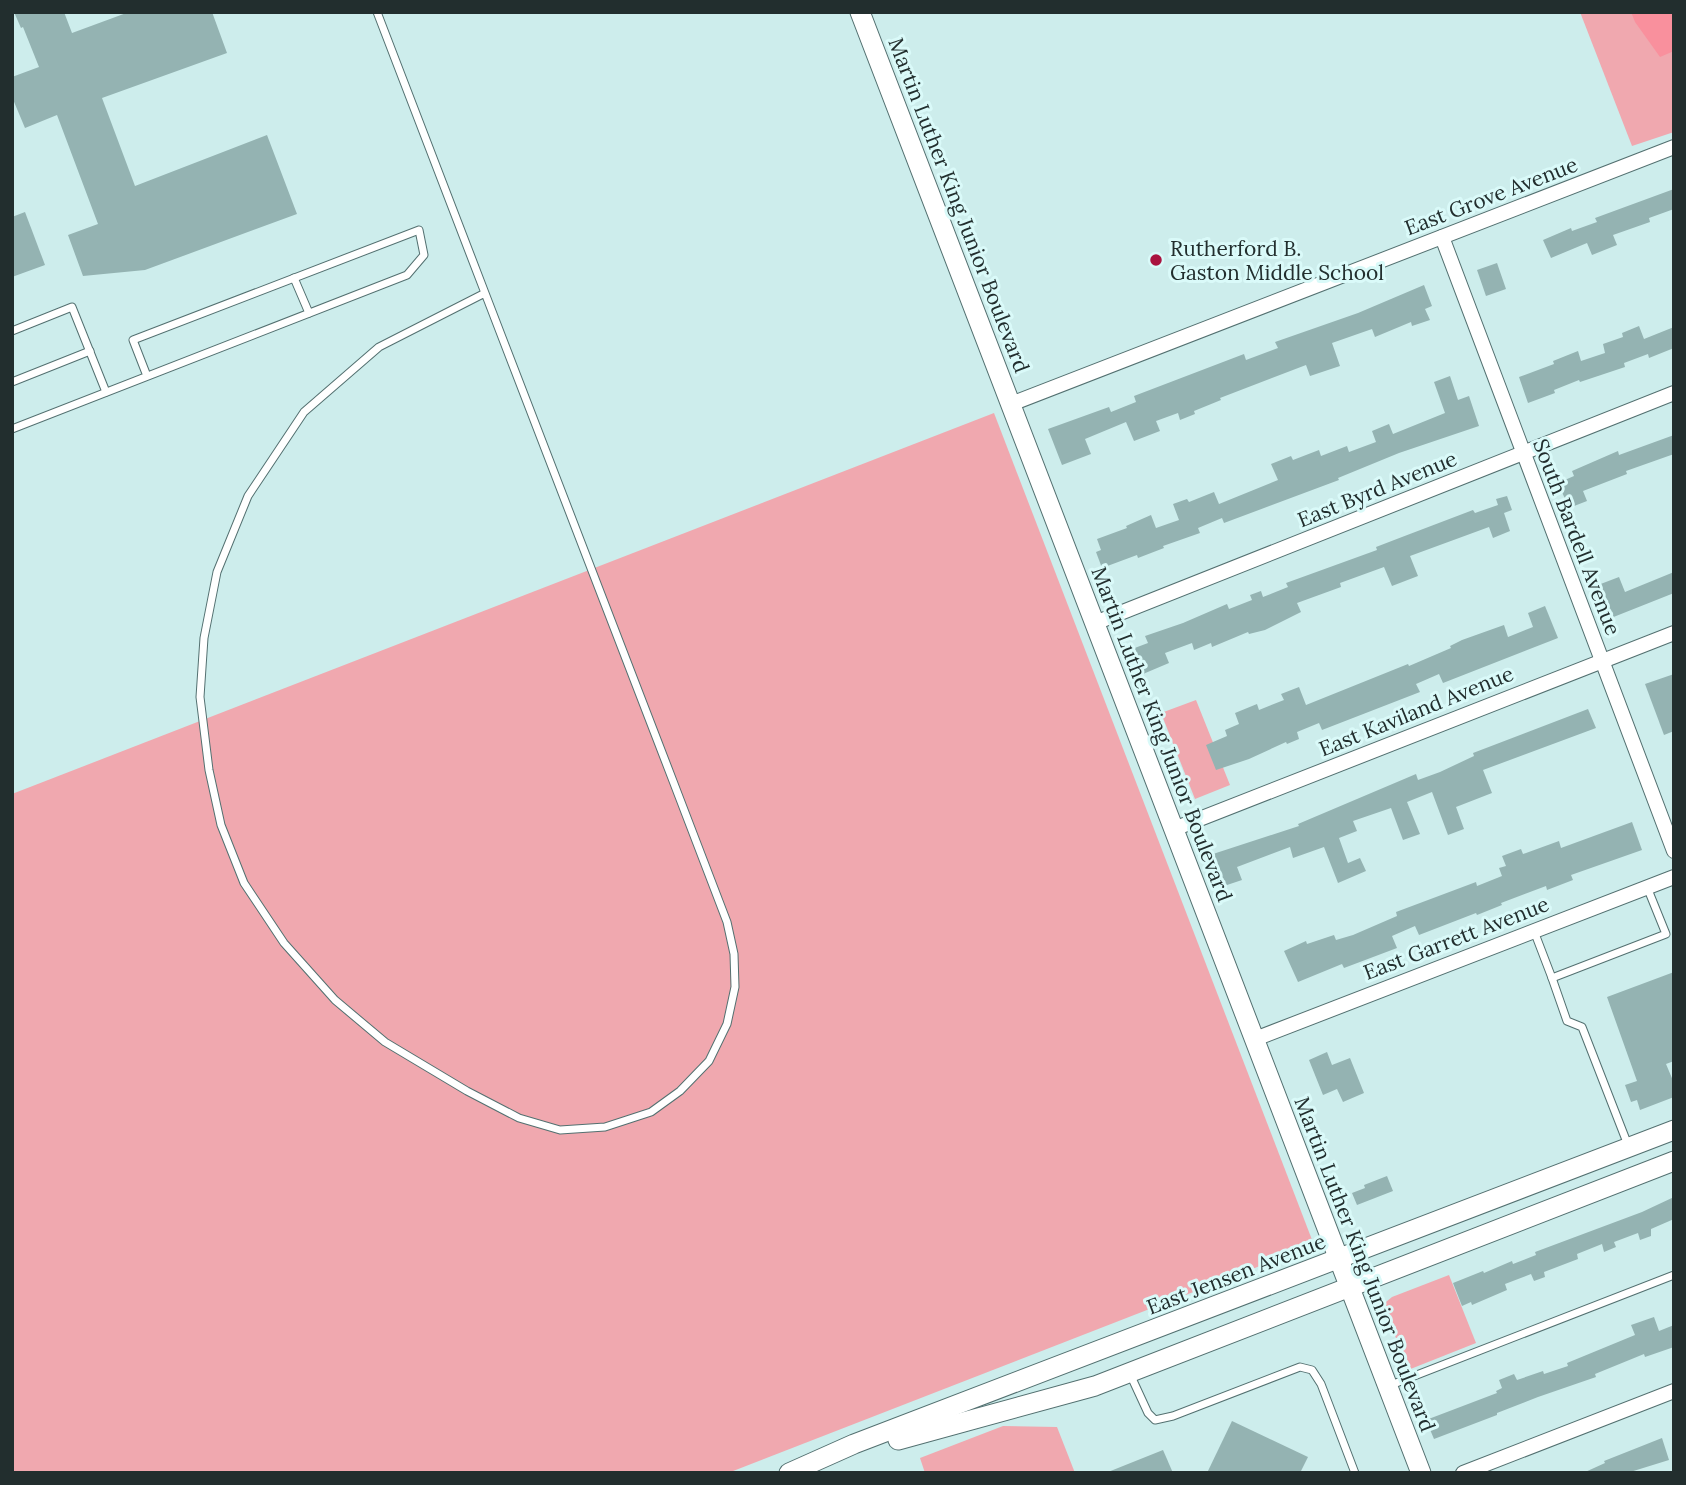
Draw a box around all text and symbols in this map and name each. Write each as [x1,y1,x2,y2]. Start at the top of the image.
street label: Martin Luther King Junior Boulevard [882,34,1036,376]
street label: East Grove Avenue [1401,151,1581,241]
place label: Rutherford B. Gaston Middle School [1170,235,1384,286]
marker: Rutherford B. Gaston Middle School [1148,252,1164,268]
street label: South Bardell Avenue [1527,435,1627,639]
street label: East Byrd Avenue [1293,445,1461,533]
street label: Martin Luther King Junior Boulevard [1085,563,1239,905]
street label: East Kaviland Avenue [1315,660,1517,762]
street label: East Garrett Avenue [1359,890,1553,986]
street label: Martin Luther King Junior Boulevard [1288,1093,1442,1435]
street label: East Jensen Avenue [1143,1227,1329,1321]

